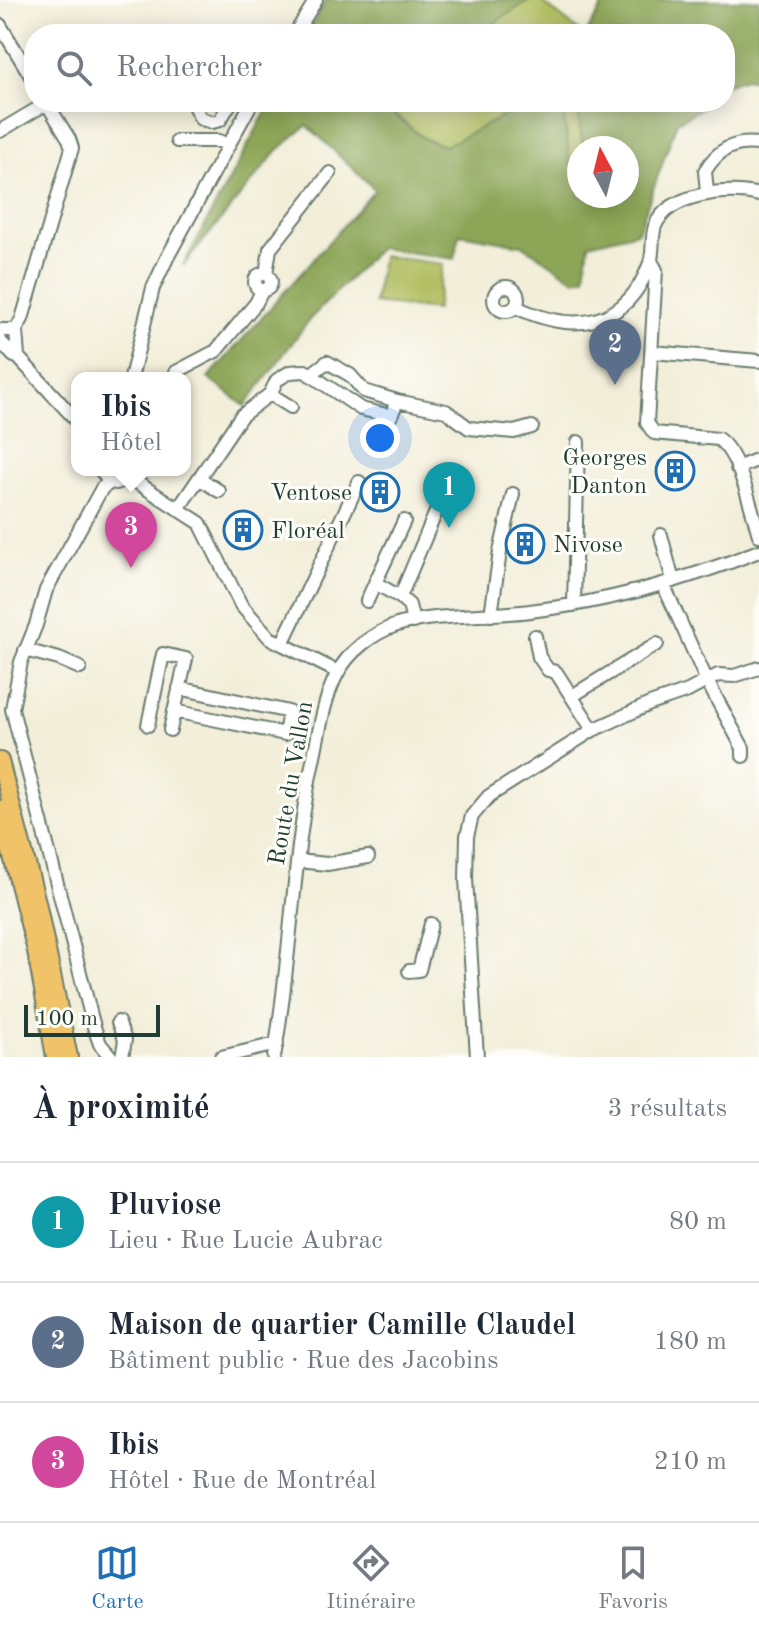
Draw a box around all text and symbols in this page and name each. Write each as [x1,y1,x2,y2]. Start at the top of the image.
search box [24,24,735,112]
icon: search [52,46,96,90]
text: Rechercher [116,53,262,83]
north arrow [567,136,639,208]
pin: 2 [589,319,641,385]
popup [71,372,191,476]
text: Ibis [100,393,151,423]
your location [360,418,400,458]
text: Hôtel [100,430,162,456]
place label: Georges Danton [563,447,647,499]
building icon: Georges Danton [654,450,696,492]
pin: 1 [423,462,475,528]
building icon: Ventose [359,471,401,513]
place label: Ventose [270,482,352,506]
pin: 3 [105,502,157,568]
building icon: Floréal [222,509,264,551]
place label: Floréal [271,520,345,544]
building icon: Nivose [504,523,546,565]
place label: Nivose [553,534,623,558]
street label: Route du Vallon [266,699,318,867]
scale bar [24,1001,160,1037]
text: 100 m [36,1008,98,1030]
text: À proximité [32,1092,210,1126]
text: 3 résultats [608,1096,727,1122]
text: Pluviose [108,1191,222,1221]
text: 1 [50,1209,66,1235]
text: 80 m [669,1209,727,1235]
text: Lieu · Rue Lucie Aubrac [108,1228,383,1254]
text: Maison de quartier Camille Claudel [108,1311,576,1341]
text: 2 [50,1329,66,1355]
text: 180 m [654,1329,727,1355]
text: Bâtiment public · Rue des Jacobins [108,1348,498,1374]
text: Ibis [108,1431,159,1461]
text: 3 [50,1449,66,1475]
text: 210 m [654,1449,727,1475]
text: Hôtel · Rue de Montréal [108,1468,376,1494]
tab: Carte [91,1541,144,1616]
tab: Itinéraire [326,1541,416,1616]
tab: Favoris [598,1541,668,1616]

